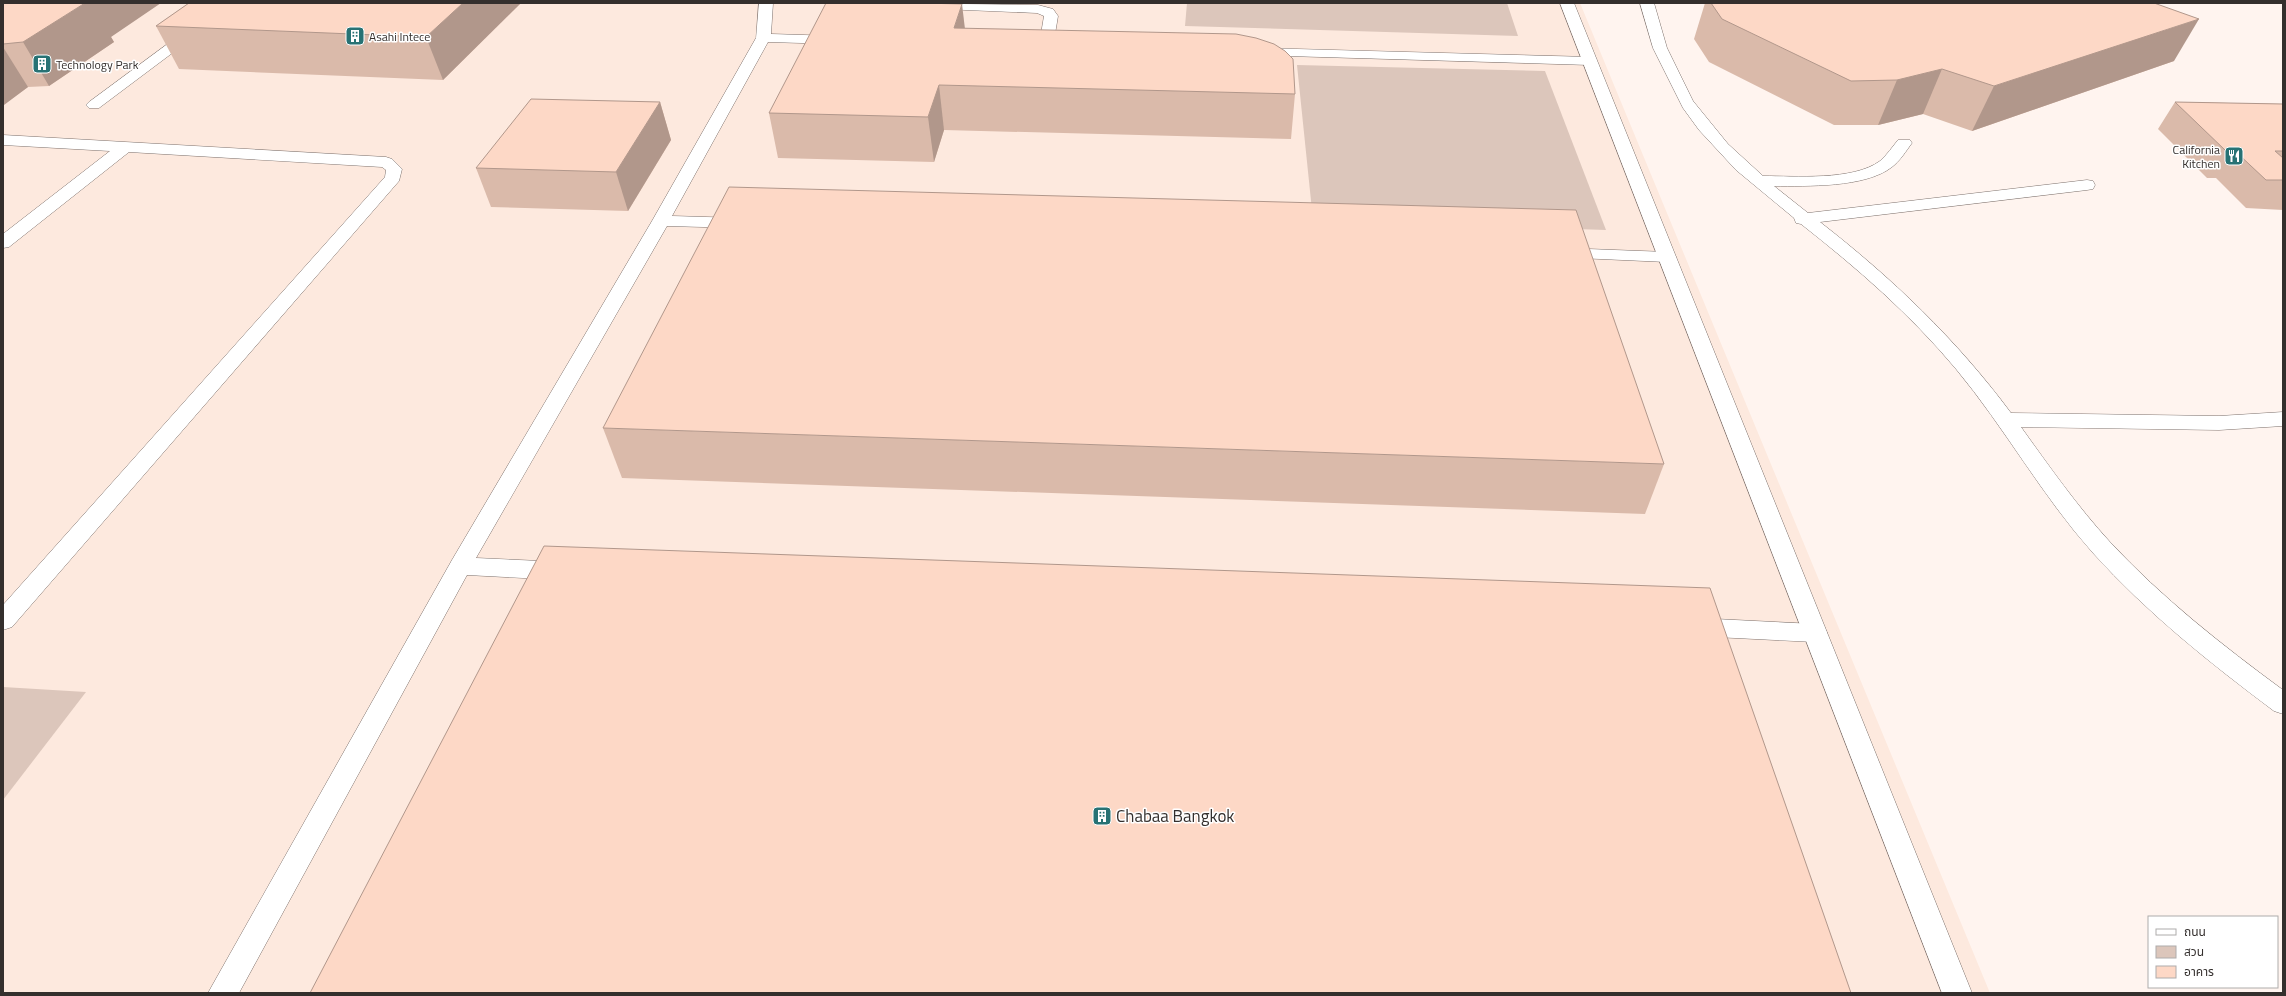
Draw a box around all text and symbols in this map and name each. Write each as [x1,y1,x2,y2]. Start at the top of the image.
building icon: Asahi Intece [344,25,366,47]
place label: Asahi Intece [369,27,430,46]
building icon: Technology Park [31,53,53,75]
place label: Technology Park [56,55,139,74]
place label: California Kitchen [2173,140,2220,173]
restaurant icon: California Kitchen [2223,145,2245,167]
place label: Chabaa Bangkok [1116,803,1235,829]
building icon: Chabaa Bangkok [1091,805,1113,827]
legend [2148,916,2278,988]
text: ถนน [2184,922,2206,941]
text: สวน [2184,942,2204,961]
text: อาคาร [2184,962,2214,981]

